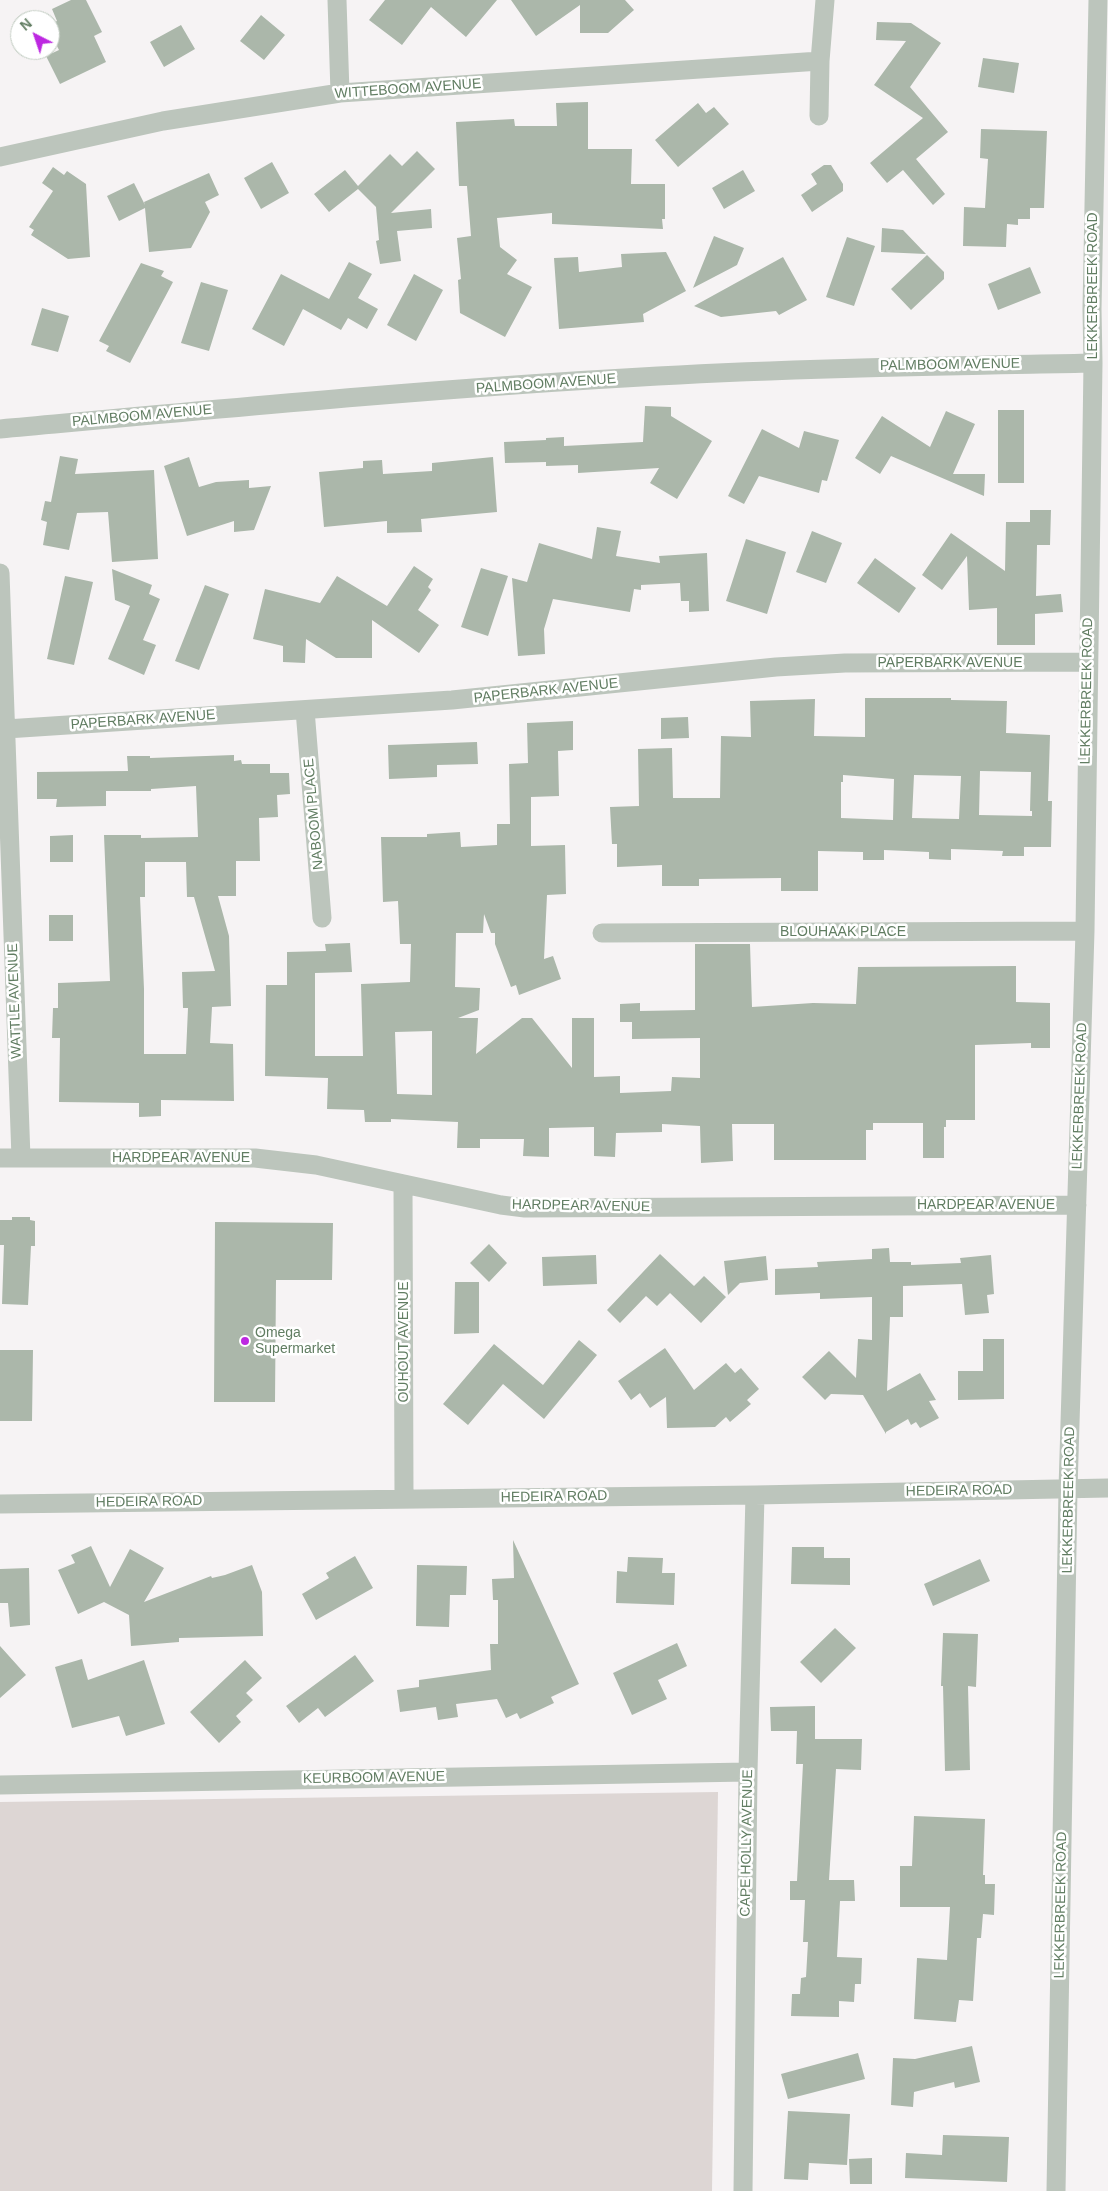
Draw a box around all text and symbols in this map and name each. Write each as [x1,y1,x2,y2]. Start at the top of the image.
north arrow [10,10,60,60]
text: N [17,15,35,34]
street label: WITTEBOOM AVENUE [334,76,482,102]
street label: LEKKERBREEK ROAD [1085,212,1101,360]
street label: PALMBOOM AVENUE [880,355,1020,375]
street label: PALMBOOM AVENUE [475,371,617,397]
street label: PALMBOOM AVENUE [71,402,213,430]
street label: LEKKERBREEK ROAD [1077,617,1097,765]
street label: PAPERBARK AVENUE [878,655,1022,671]
street label: PAPERBARK AVENUE [473,675,619,707]
street label: PAPERBARK AVENUE [70,707,216,733]
street label: NABOOM PLACE [301,757,327,871]
street label: BLOUHAAK PLACE [780,924,906,940]
street label: WATTLE AVENUE [5,943,25,1059]
street label: LEKKERBREEK ROAD [1069,1022,1091,1170]
street label: HARDPEAR AVENUE [112,1150,250,1166]
street label: HARDPEAR AVENUE [512,1196,650,1216]
street label: HARDPEAR AVENUE [917,1197,1055,1213]
street label: OUHOUT AVENUE [396,1281,412,1403]
place label: Omega Supermarket [255,1325,335,1358]
marker: Omega Supermarket [239,1335,251,1347]
street label: LEKKERBREEK ROAD [1059,1426,1079,1574]
street label: HEDEIRA ROAD [906,1482,1012,1500]
street label: HEDEIRA ROAD [501,1488,607,1506]
street label: HEDEIRA ROAD [96,1493,202,1511]
street label: KEURBOOM AVENUE [303,1768,445,1788]
street label: CAPE HOLLY AVENUE [737,1769,757,1917]
street label: LEKKERBREEK ROAD [1051,1831,1071,1979]

